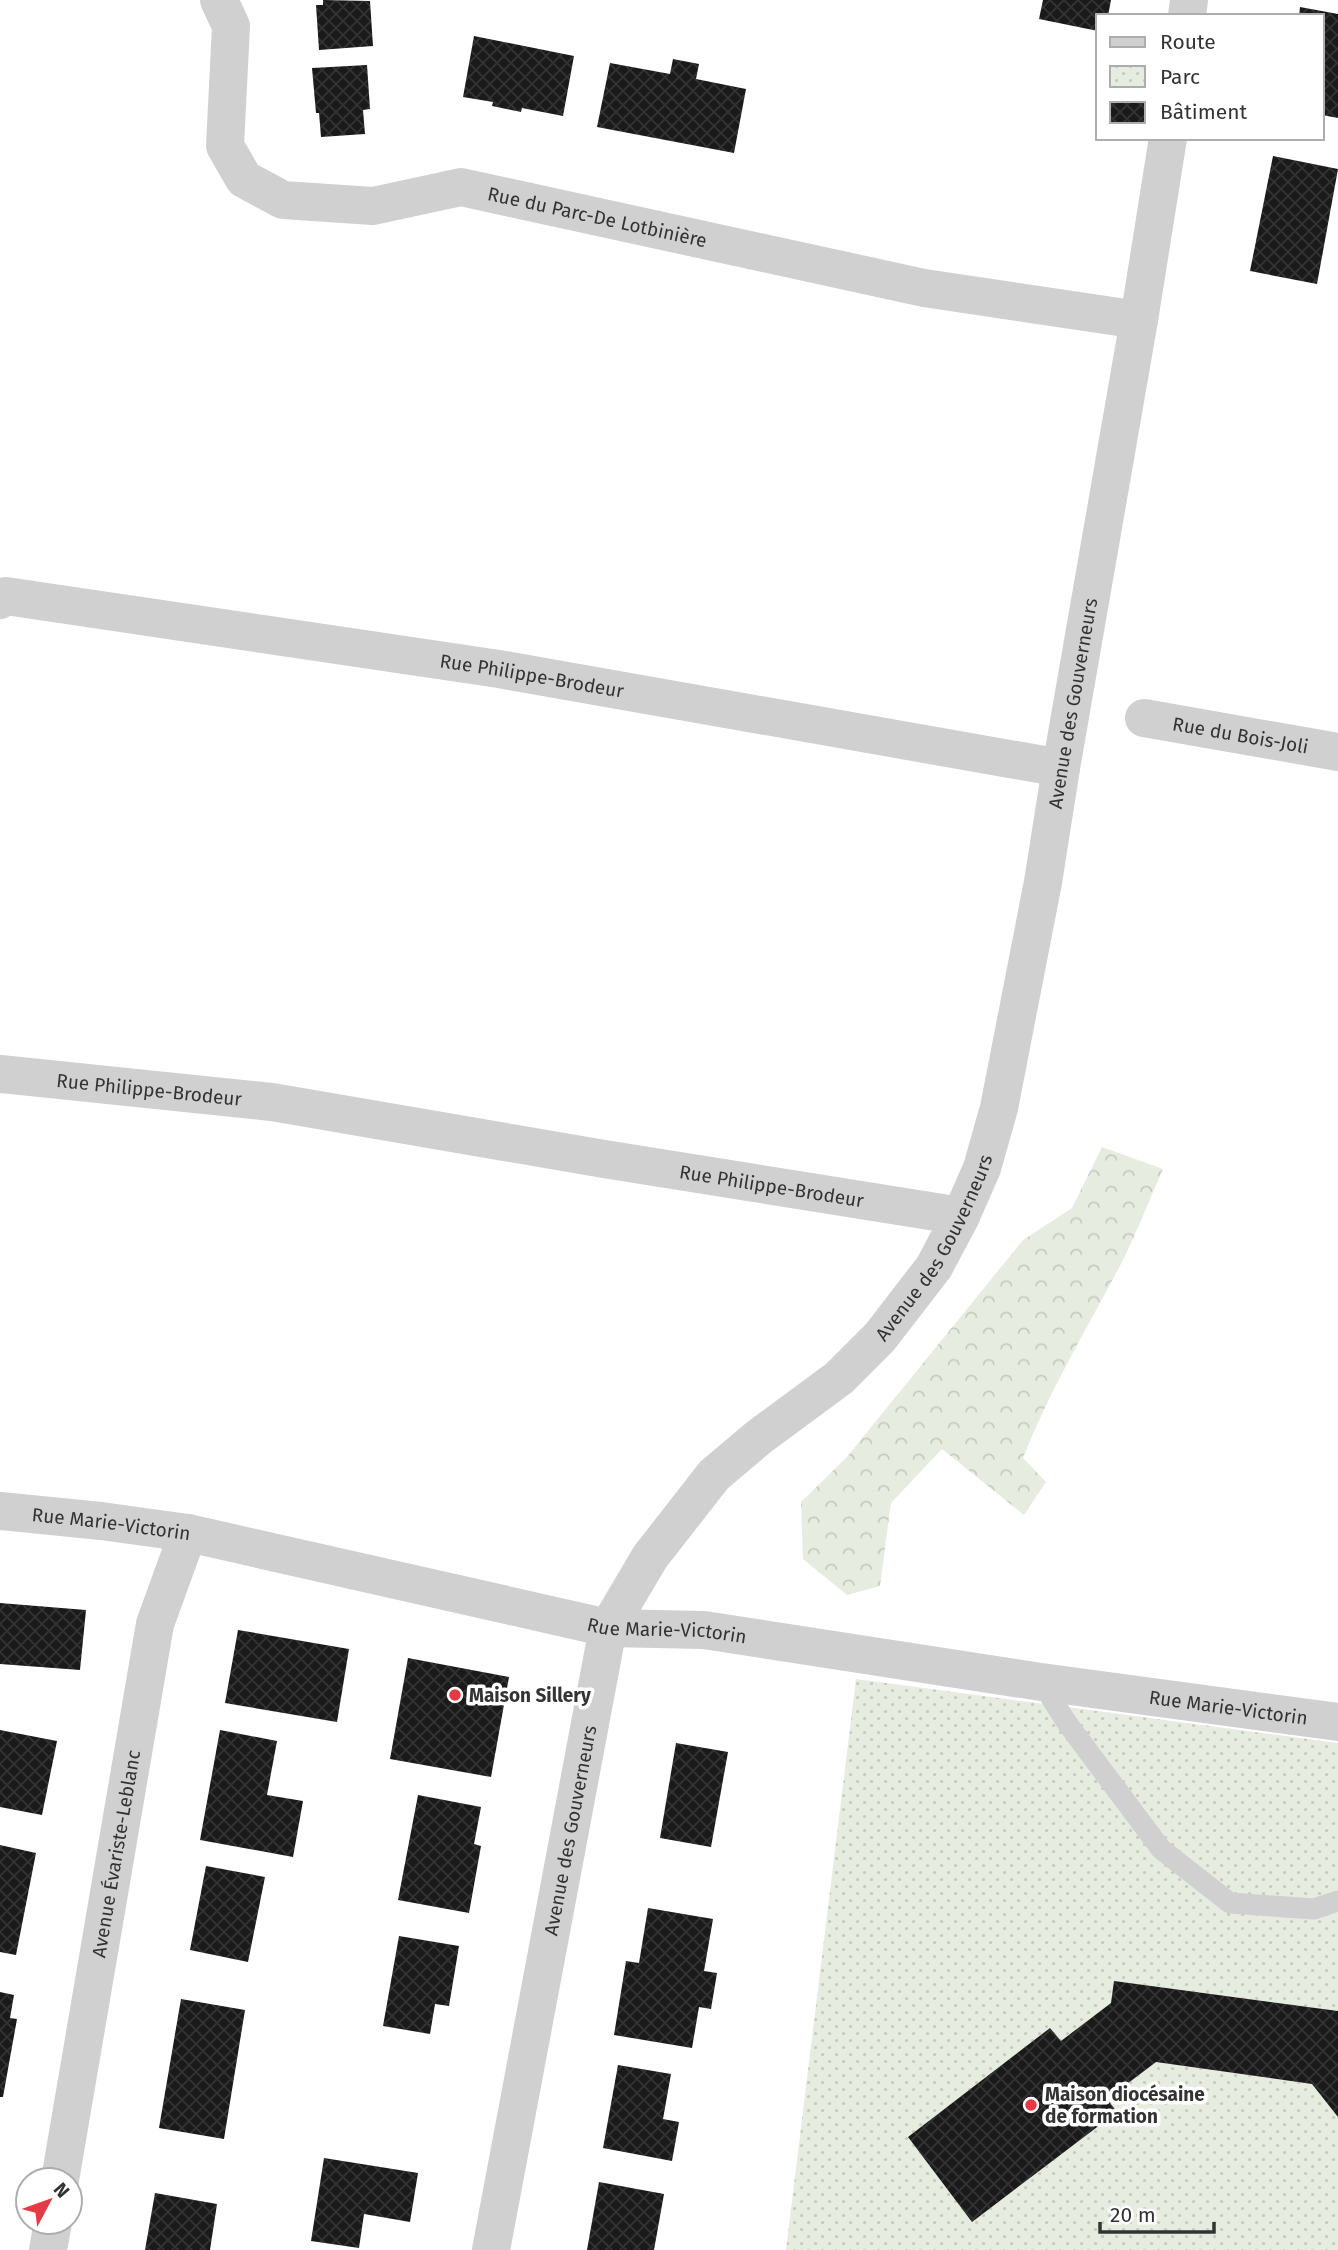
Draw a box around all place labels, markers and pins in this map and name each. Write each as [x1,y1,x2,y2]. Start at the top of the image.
place label: Maison Sillery [469,1684,591,1707]
marker: Maison Sillery [447,1687,463,1703]
place label: Maison diocésaine de formation [1045,2083,1205,2128]
marker: Maison diocésaine de formation [1023,2097,1039,2113]

